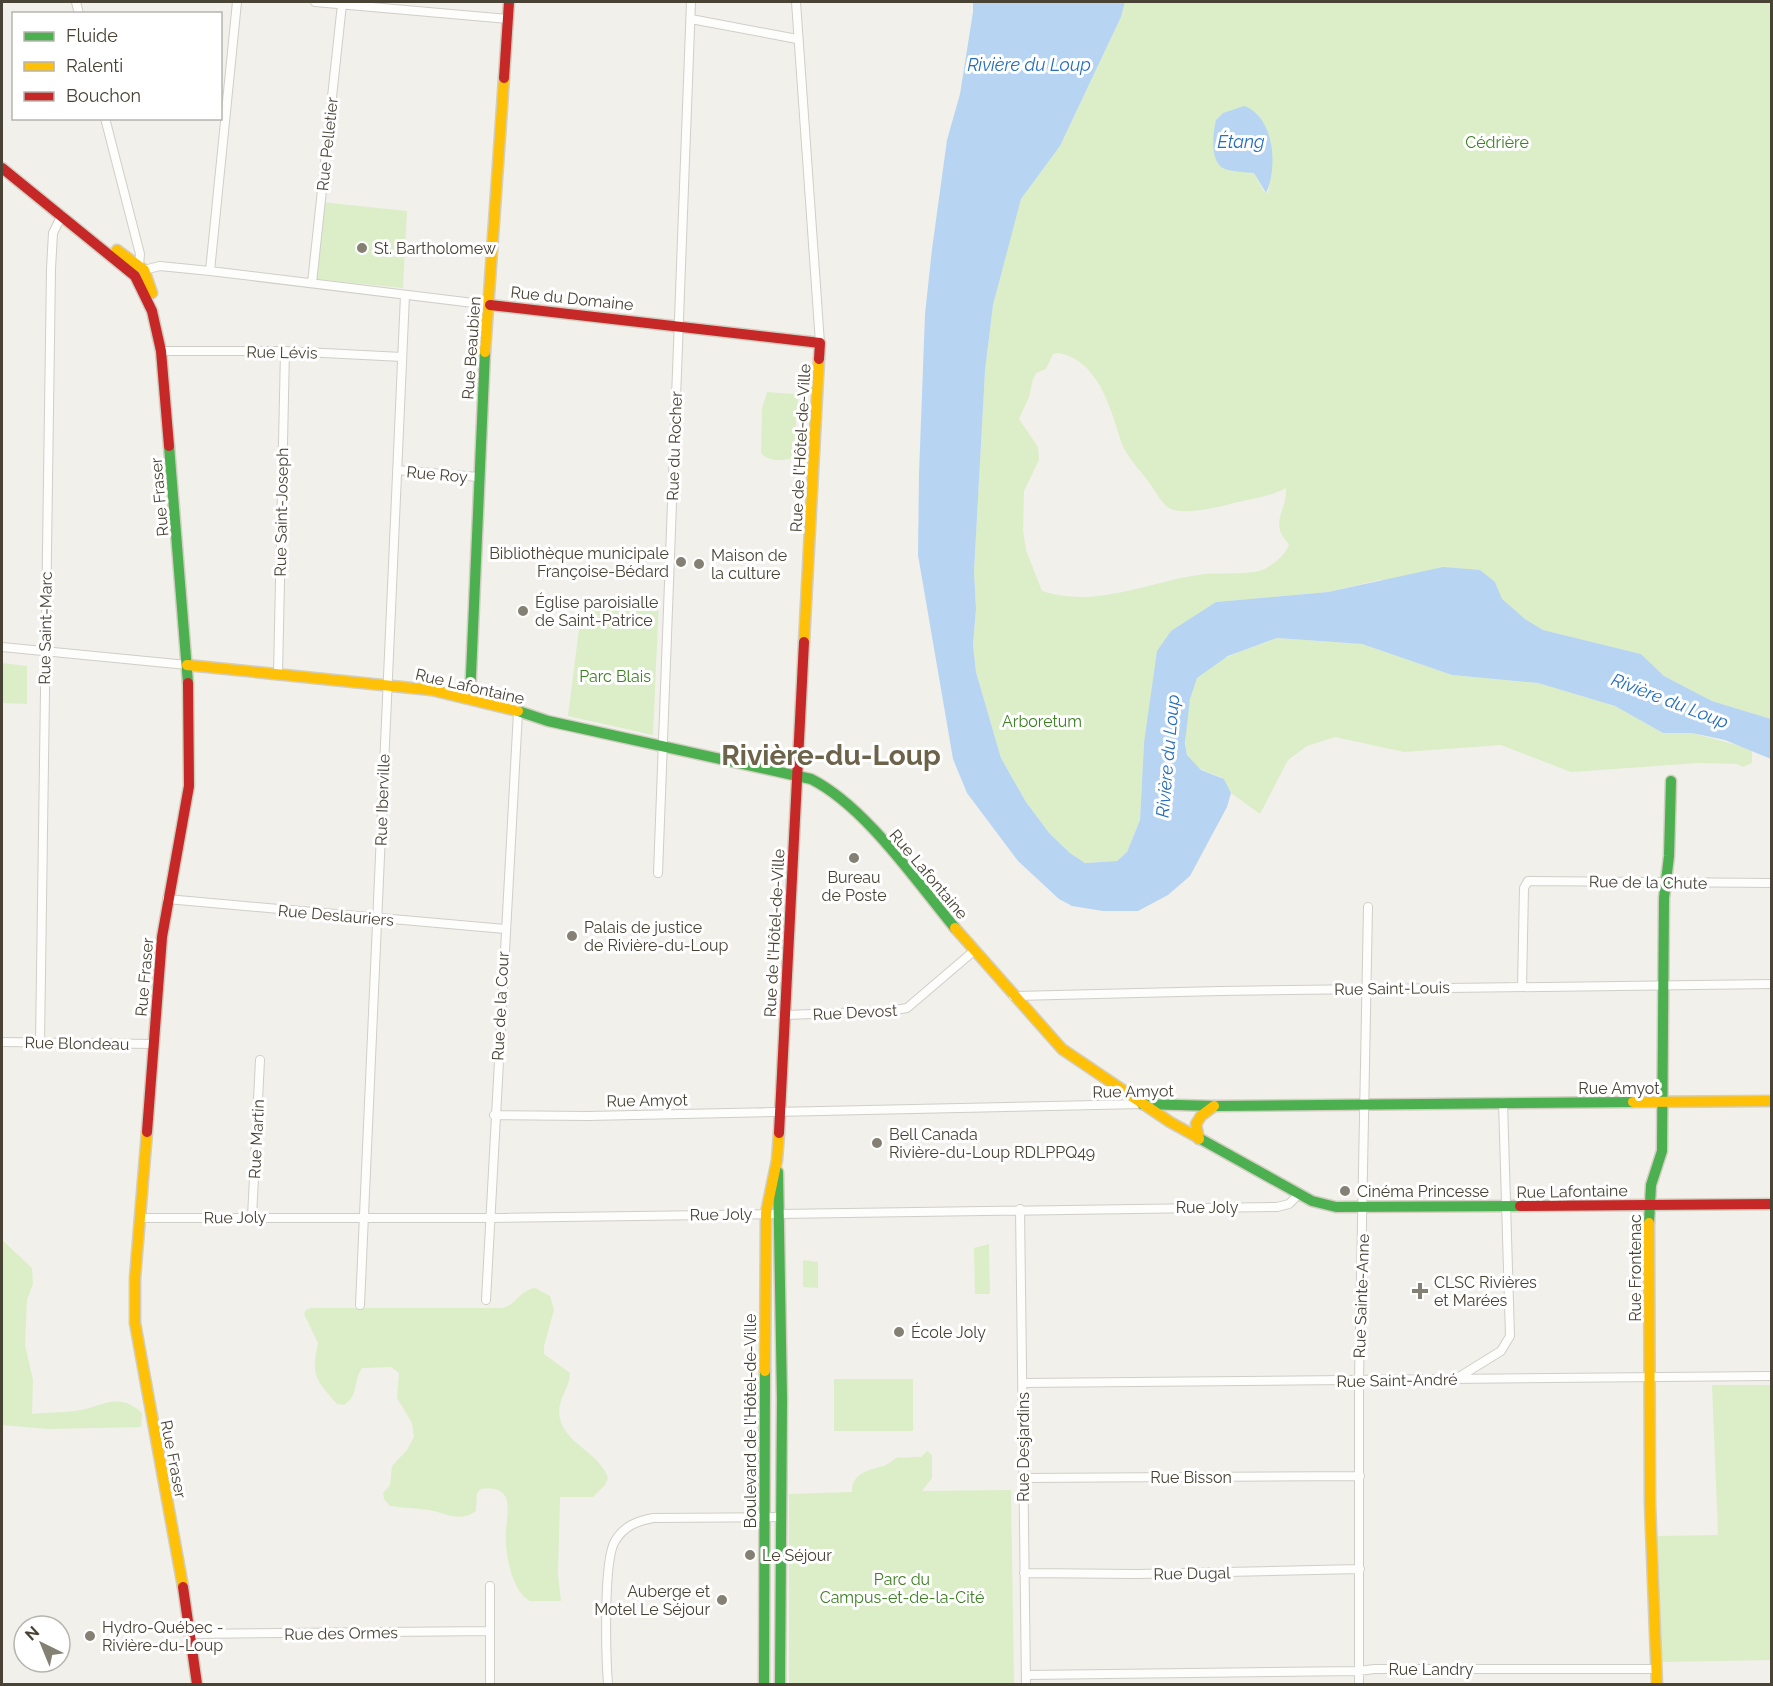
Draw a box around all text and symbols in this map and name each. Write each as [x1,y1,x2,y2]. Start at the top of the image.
legend [12,12,222,120]
text: Fluide [66,25,118,46]
water label: Rivière du Loup [967,54,1091,75]
text: Ralenti [66,55,123,76]
text: Bouchon [66,85,141,106]
street label: Rue Pelletier [313,96,342,192]
water label: Étang [1217,130,1265,152]
park label: Cédrière [1465,133,1529,152]
place label: St. Bartholomew [374,239,496,258]
marker: St. Bartholomew [355,241,369,255]
street label: Rue du Domaine [510,283,634,314]
street label: Rue Beaubien [458,296,485,400]
street label: Rue Lévis [246,342,318,363]
street label: Rue de l'Hôtel-de-Ville [787,363,814,533]
street label: Rue du Rocher [663,391,686,501]
street label: Rue Saint-Joseph [271,447,292,577]
street label: Rue Fraser [147,456,172,537]
street label: Rue Roy [406,462,469,487]
place label: Bibliothèque municipale Françoise-Bédard [489,544,669,581]
place label: Maison de la culture [711,546,787,583]
marker: Bibliothèque municipale Françoise-Bédard [674,555,688,569]
marker: Maison de la culture [692,557,706,571]
street label: Rue Saint-Marc [35,571,56,685]
place label: Église paroisialle de Saint-Patrice [535,592,658,630]
marker: Église paroisialle de Saint-Patrice [516,604,530,618]
street label: Rue Lafontaine [413,665,526,708]
park label: Parc Blais [579,667,651,686]
water label: Rivière du Loup [1609,669,1732,733]
water label: Rivière du Loup [1152,693,1183,818]
park label: Arboretum [1002,712,1082,731]
district label: Rivière-du-Loup [721,739,941,772]
street label: Rue Iberville [371,754,394,846]
street label: Rue Lafontaine [886,826,972,923]
street label: Rue de l'Hôtel-de-Ville [761,848,788,1018]
marker: Bureau de Poste [847,851,861,865]
place label: Bureau de Poste [821,868,887,905]
street label: Rue de la Chute [1589,872,1707,893]
street label: Rue Deslauriers [277,901,395,930]
place label: Palais de justice de Rivière-du-Loup [584,918,729,955]
marker: Palais de justice de Rivière-du-Loup [565,929,579,943]
street label: Rue Fraser [132,936,157,1017]
street label: Rue de la Cour [488,950,513,1061]
street label: Rue Saint-Louis [1334,978,1450,999]
street label: Rue Devost [812,1001,898,1024]
street label: Rue Blondeau [24,1033,130,1054]
street label: Rue Amyot [1578,1079,1660,1098]
street label: Rue Amyot [1092,1081,1174,1102]
street label: Rue Amyot [606,1090,688,1111]
street label: Rue Martin [245,1099,268,1179]
place label: Bell Canada Rivière-du-Loup RDLPPQ49 [889,1125,1095,1162]
marker: Bell Canada Rivière-du-Loup RDLPPQ49 [870,1136,884,1150]
street label: Rue Lafontaine [1516,1181,1628,1202]
place label: Cinéma Princesse [1357,1182,1489,1201]
marker: Cinéma Princesse [1338,1184,1352,1198]
street label: Rue Joly [1176,1198,1239,1217]
street label: Rue Joly [689,1204,753,1225]
street label: Rue Joly [203,1207,267,1228]
street label: Rue Frontenac [1626,1214,1645,1322]
street label: Rue Sainte-Anne [1350,1233,1373,1359]
place label: CLSC Rivières et Marées [1434,1273,1537,1310]
marker: CLSC Rivières et Marées [1411,1282,1429,1300]
street label: Boulevard de l'Hôtel-de-Ville [741,1314,760,1528]
place label: École Joly [911,1322,986,1342]
marker: École Joly [892,1325,906,1339]
street label: Rue Saint-André [1336,1370,1458,1391]
street label: Rue Desjardins [1014,1392,1033,1502]
street label: Rue Fraser [157,1418,190,1500]
street label: Rue Bisson [1150,1468,1232,1487]
place label: Le Séjour [762,1546,832,1565]
marker: Le Séjour [743,1548,757,1562]
street label: Rue Dugal [1153,1563,1231,1584]
park label: Parc du Campus-et-de-la-Cité [820,1570,984,1607]
place label: Auberge et Motel Le Séjour [594,1582,711,1619]
marker: Auberge et Motel Le Séjour [715,1593,729,1607]
north arrow [12,1614,72,1674]
place label: Hydro-Québec - Rivière-du-Loup [102,1618,224,1655]
text: N [21,1622,43,1645]
street label: Rue des Ormes [284,1623,398,1644]
marker: Hydro-Québec - Rivière-du-Loup [83,1629,97,1643]
street label: Rue Landry [1389,1660,1474,1679]

